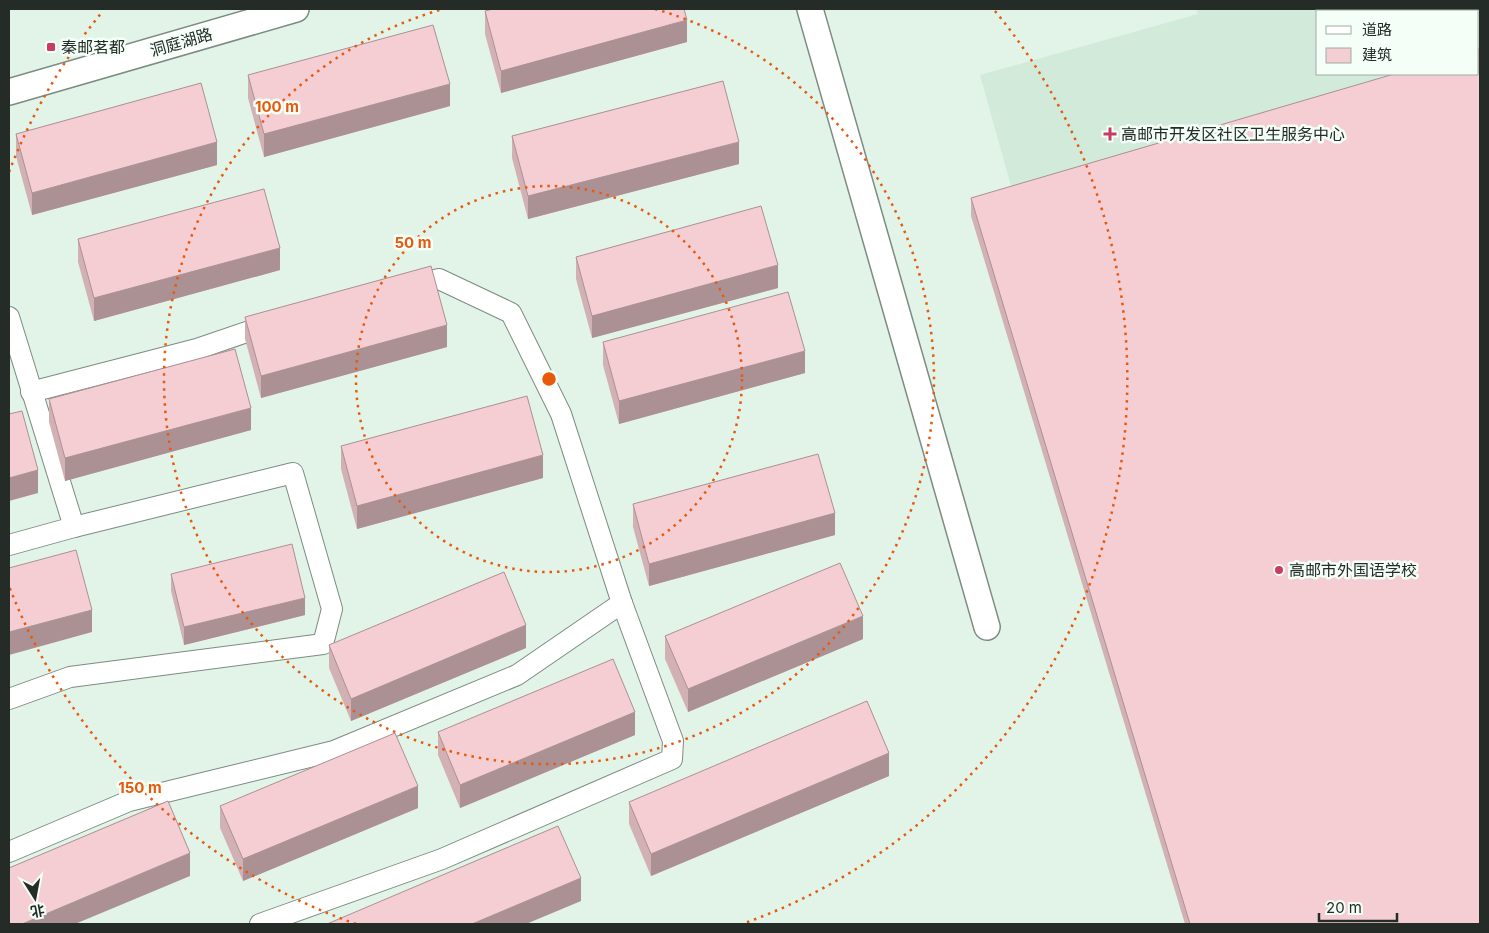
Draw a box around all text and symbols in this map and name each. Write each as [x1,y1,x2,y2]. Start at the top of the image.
legend [1316,10,1479,75]
text: 道路 [1362,20,1392,39]
street label: 洞庭湖路 [147,24,215,60]
place label: 秦邮茗都 [61,37,125,57]
marker: 秦邮茗都 [45,41,57,53]
text: 建筑 [1362,45,1392,64]
text: 100 m [255,97,299,116]
place label: 高邮市开发区社区卫生服务中心 [1121,124,1345,144]
marker: 高邮市开发区社区卫生服务中心 [1103,127,1117,141]
text: 50 m [395,233,431,252]
centre of rings [540,370,558,388]
place label: 高邮市外国语学校 [1289,560,1417,580]
marker: 高邮市外国语学校 [1273,564,1285,576]
text: 150 m [118,778,162,797]
north arrow [10,873,60,923]
scale bar [1319,890,1396,922]
text: 20 m [1326,898,1362,917]
text: 北 [29,902,46,921]

